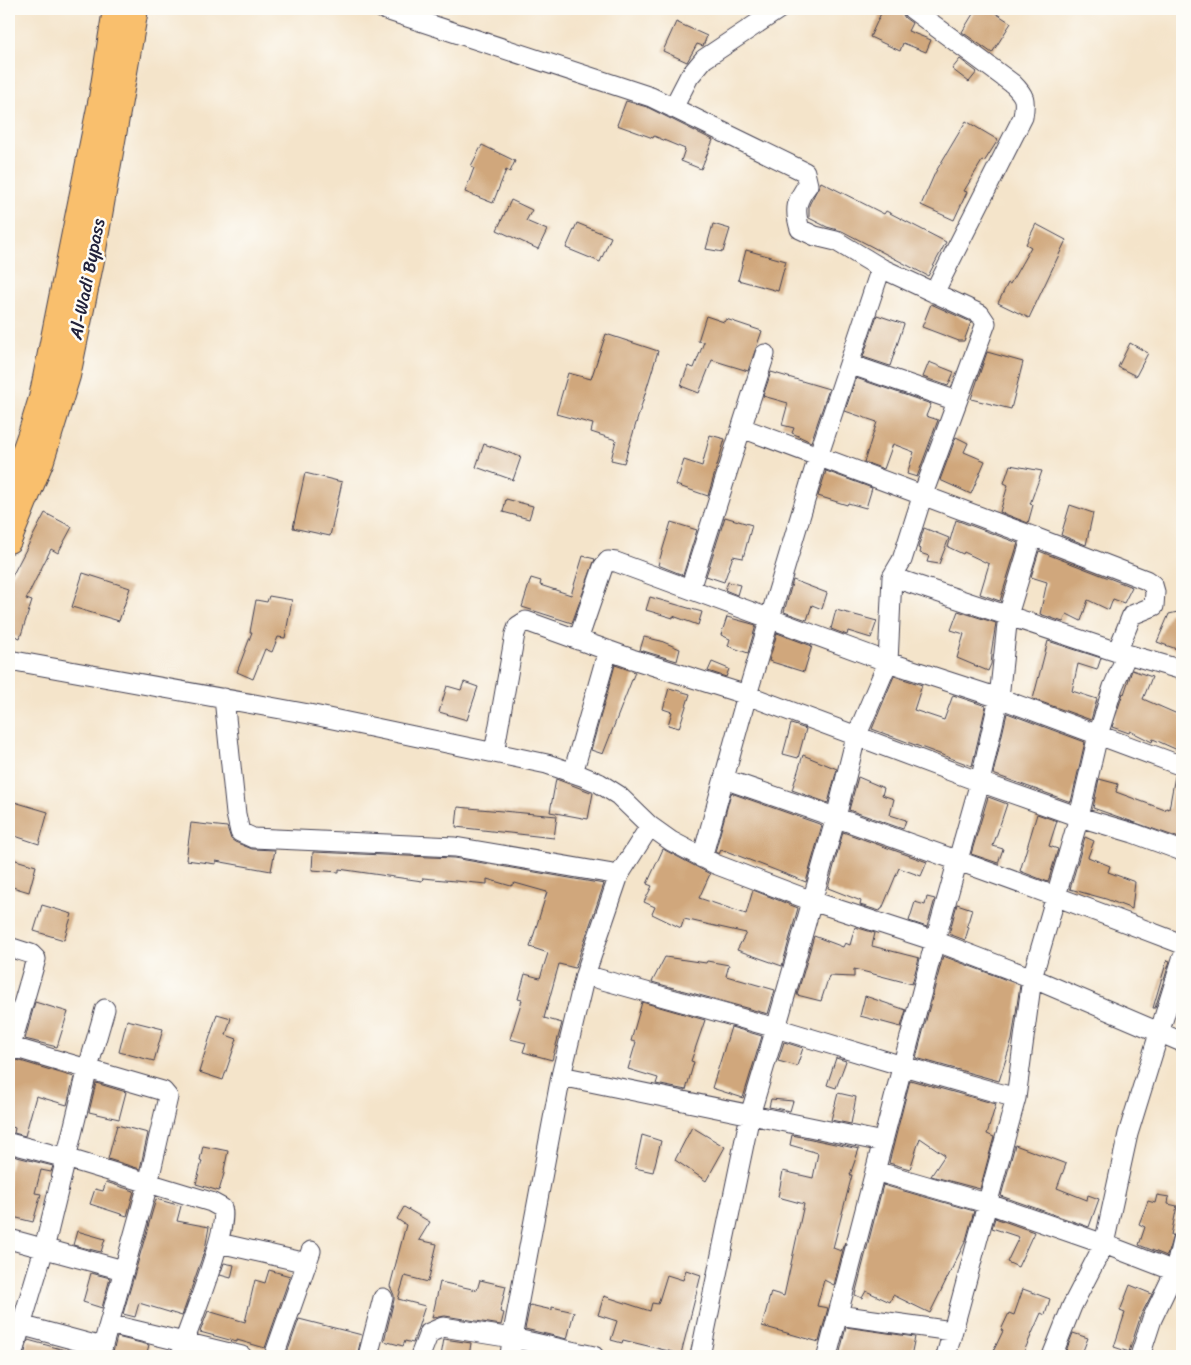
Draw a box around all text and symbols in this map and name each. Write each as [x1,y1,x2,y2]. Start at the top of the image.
street label: Al-Wadi Bypass [59,215,114,343]

